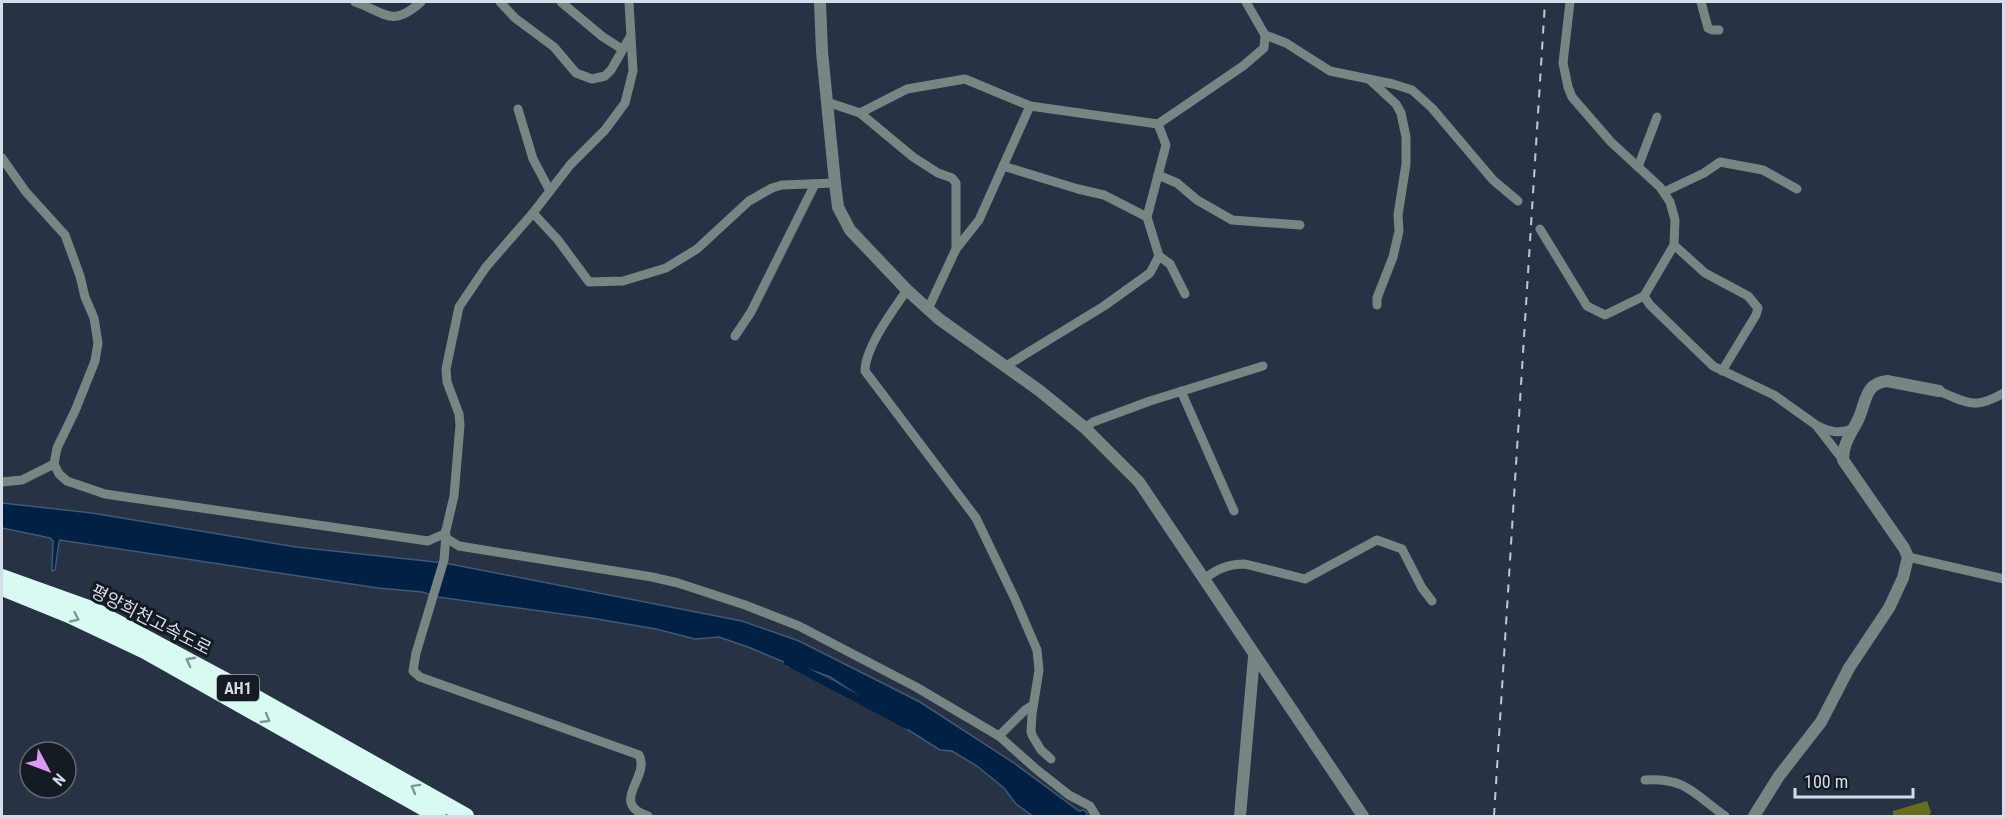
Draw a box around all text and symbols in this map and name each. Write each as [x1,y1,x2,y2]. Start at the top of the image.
street label: 평양희천고속도로 [87,580,215,659]
one-way arrow [69,611,80,623]
one-way arrow [186,657,197,669]
road number: AH1 [217,675,259,701]
one-way arrow [260,712,270,724]
north arrow [18,740,78,800]
scale bar [1795,761,1914,799]
text: N [49,770,69,789]
text: 100 m [1804,771,1848,792]
one-way arrow [411,784,421,795]

